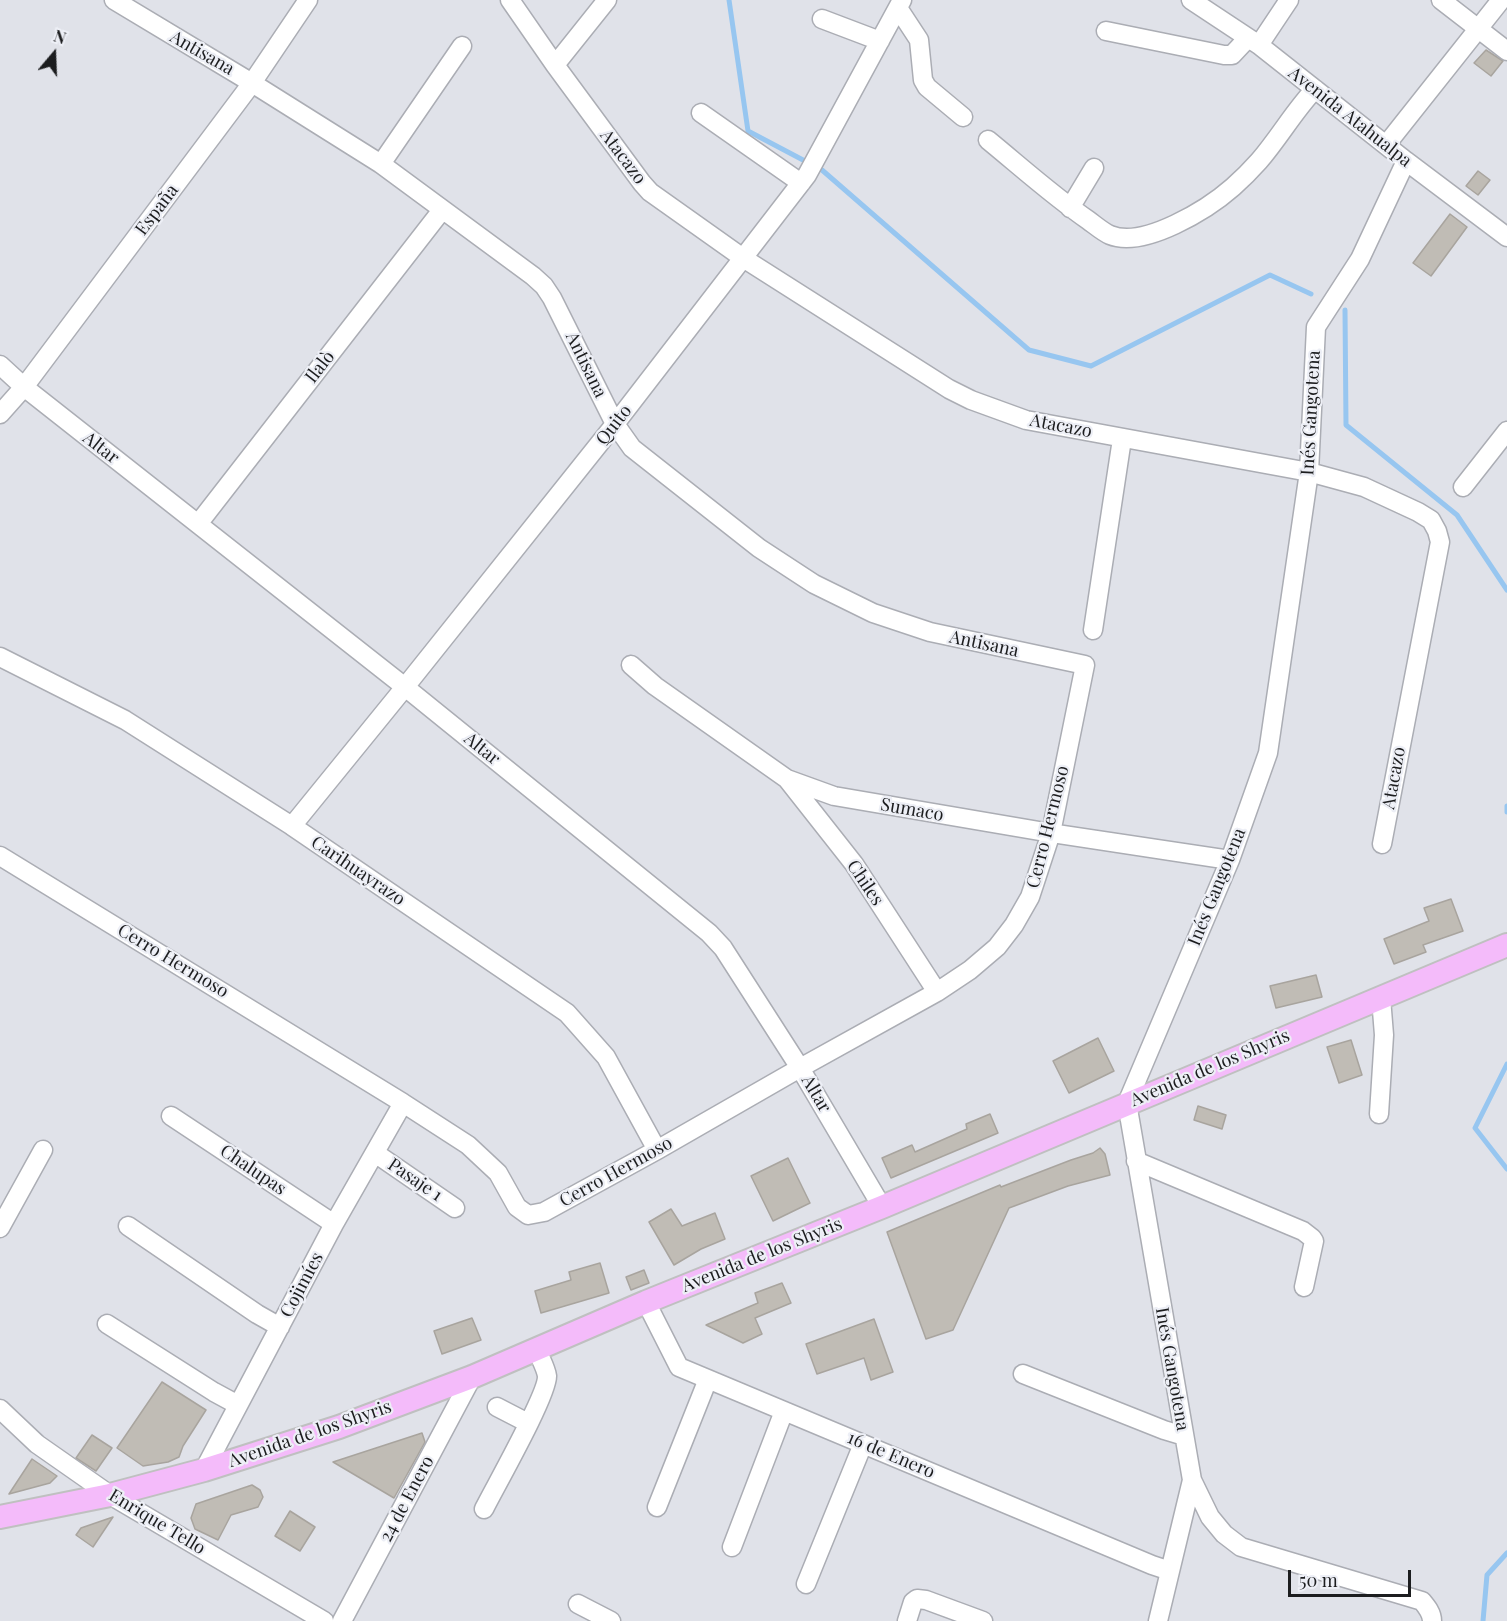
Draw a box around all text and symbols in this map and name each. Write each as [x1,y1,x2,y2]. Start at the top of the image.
north arrow [24,24,84,84]
text: N [51,25,69,48]
street label: Antisana [166,26,238,80]
street label: Avenida Atahualpa [1284,62,1416,172]
street label: Atacazo [595,125,651,189]
street label: España [131,180,183,240]
street label: Antisana [561,329,611,401]
street label: Ilalò [301,347,339,387]
street label: Inés Gangotena [1297,350,1325,476]
street label: Quito [592,401,636,449]
street label: Atacazo [1028,409,1094,443]
street label: Altar [79,427,123,469]
street label: Antisana [947,626,1021,662]
street label: Altar [460,728,504,770]
street label: Atacazo [1378,745,1410,811]
street label: Cerro Hermoso [1022,763,1074,891]
street label: Sumaco [879,794,945,826]
street label: Inés Gangotena [1184,825,1250,949]
street label: Carihuayrazo [307,832,409,910]
street label: Chiles [842,856,888,910]
street label: Cerro Hermoso [114,919,232,1003]
street label: Avenida de los Shyris [1127,1025,1293,1111]
street label: Altar [796,1071,836,1117]
street label: Cerro Hermoso [556,1132,676,1212]
street label: Chalupas [216,1140,290,1200]
street label: Pasaje 1 [383,1154,447,1206]
street label: Avenida de los Shyris [679,1213,845,1297]
street label: Cojimíes [276,1249,328,1321]
street label: Inés Gangotena [1151,1306,1193,1432]
street label: Avenida de los Shyris [226,1396,394,1472]
street label: 16 de Enero [844,1427,938,1483]
street label: 24 de Enero [375,1452,439,1546]
street label: Enrique Tello [105,1485,209,1559]
scale bar [1291,1558,1414,1596]
text: 50 m [1299,1568,1338,1592]

